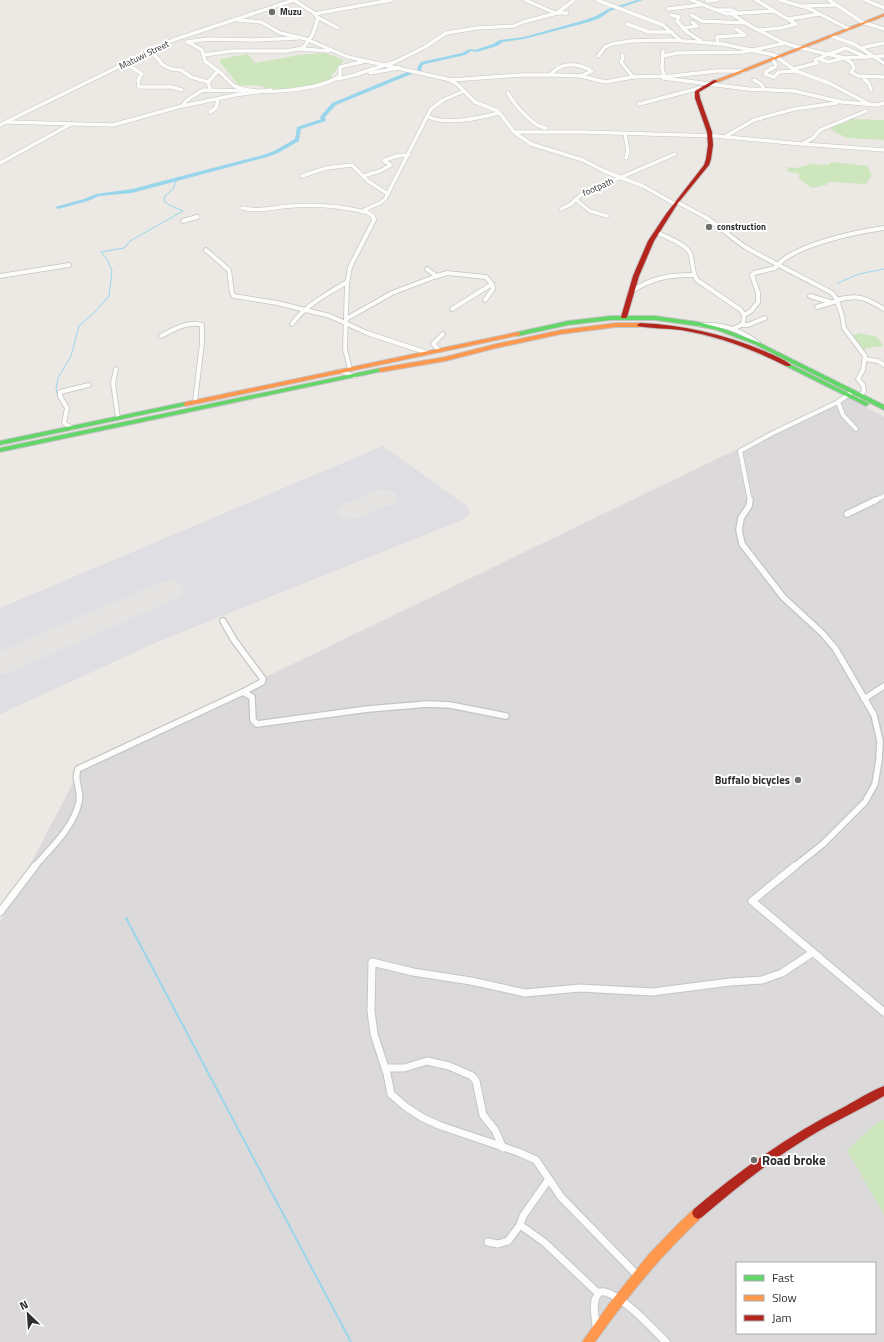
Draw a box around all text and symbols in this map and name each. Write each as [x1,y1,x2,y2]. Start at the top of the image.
place label: Muzu [280,5,302,18]
marker: Muzu [267,7,277,17]
street label: Matuwi Street [117,37,172,72]
street label: footpath [580,174,616,199]
place label: construction [717,220,766,233]
marker: construction [704,222,714,232]
place label: Buffalo bicycles [715,772,790,788]
marker: Buffalo bicycles [793,775,803,785]
place label: Road broke [762,1150,826,1170]
marker: Road broke [749,1155,759,1165]
legend [736,1262,876,1334]
text: Fast [772,1268,795,1287]
text: Slow [772,1288,797,1307]
north arrow [8,1294,48,1334]
text: N [17,1296,31,1314]
text: Jam [772,1308,792,1327]

